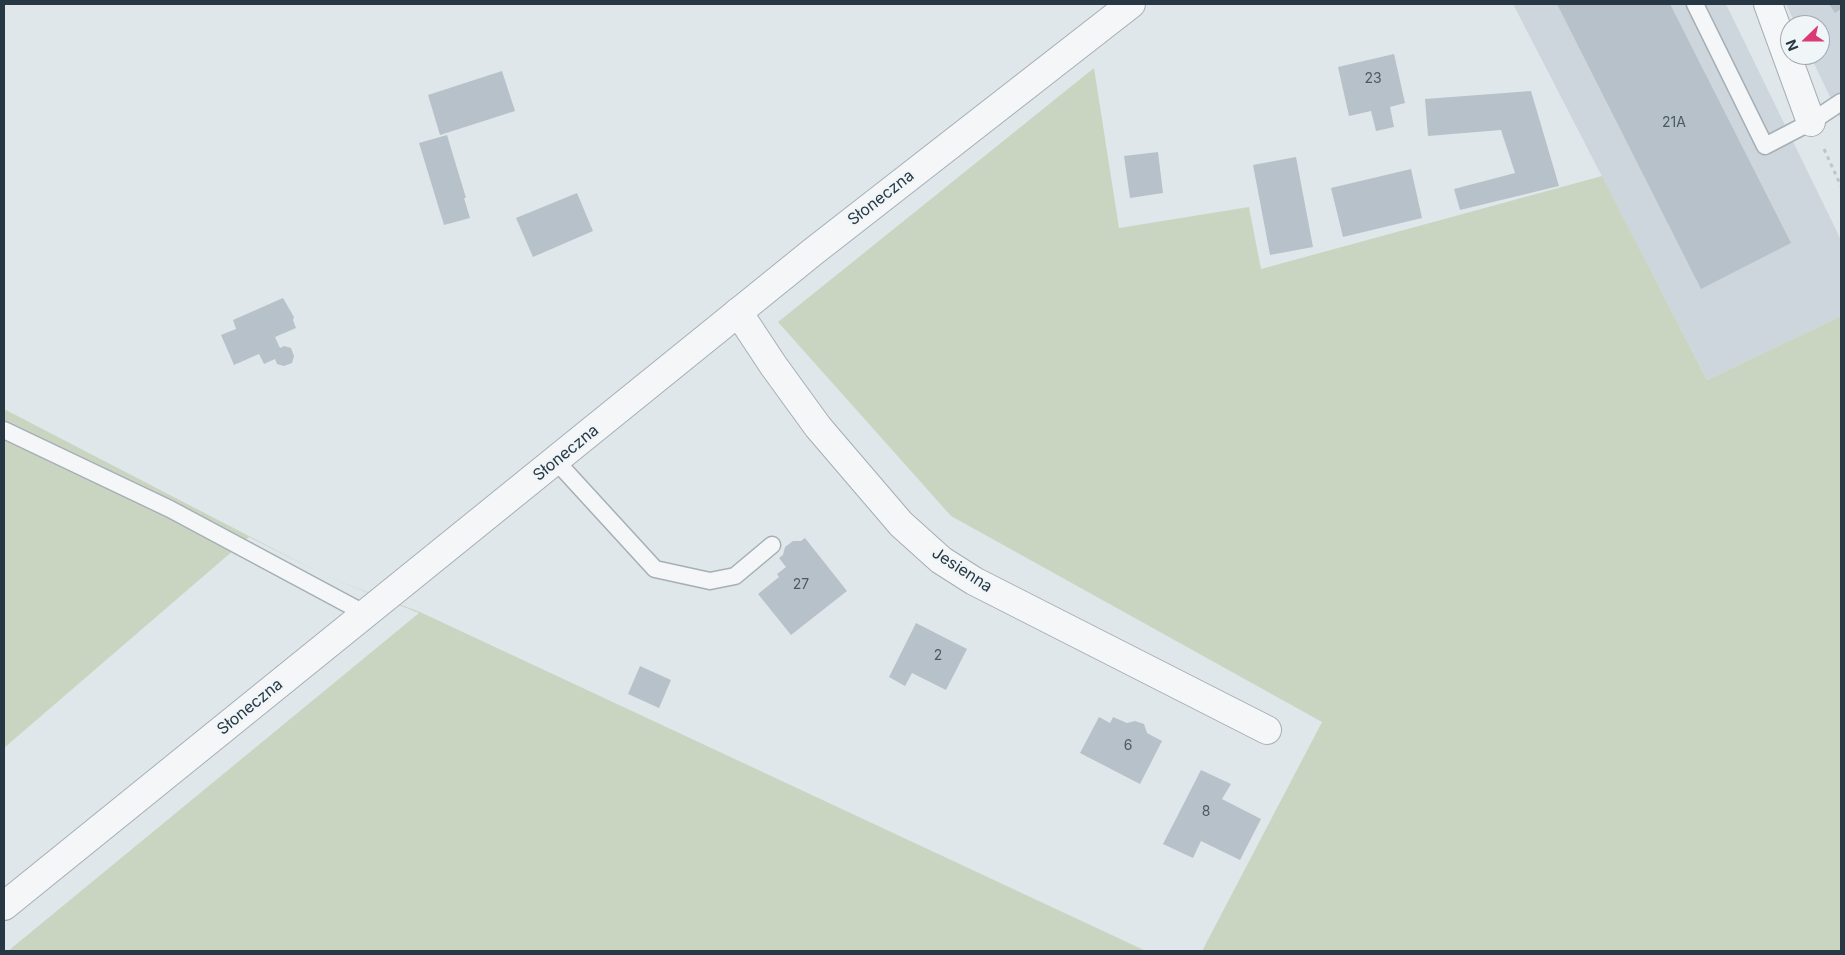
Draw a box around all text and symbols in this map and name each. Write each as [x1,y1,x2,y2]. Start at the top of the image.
north arrow [1780,15,1830,65]
text: N [1782,37,1801,54]
house number: 23 [1364,71,1382,87]
house number: 21A [1662,115,1686,131]
street label: Słoneczna [844,166,918,230]
street label: Słoneczna [529,421,603,485]
street label: Jesienna [928,543,996,597]
house number: 27 [793,577,809,593]
house number: 2 [934,648,942,664]
street label: Słoneczna [213,675,287,739]
house number: 6 [1124,738,1132,754]
house number: 8 [1202,804,1210,820]

